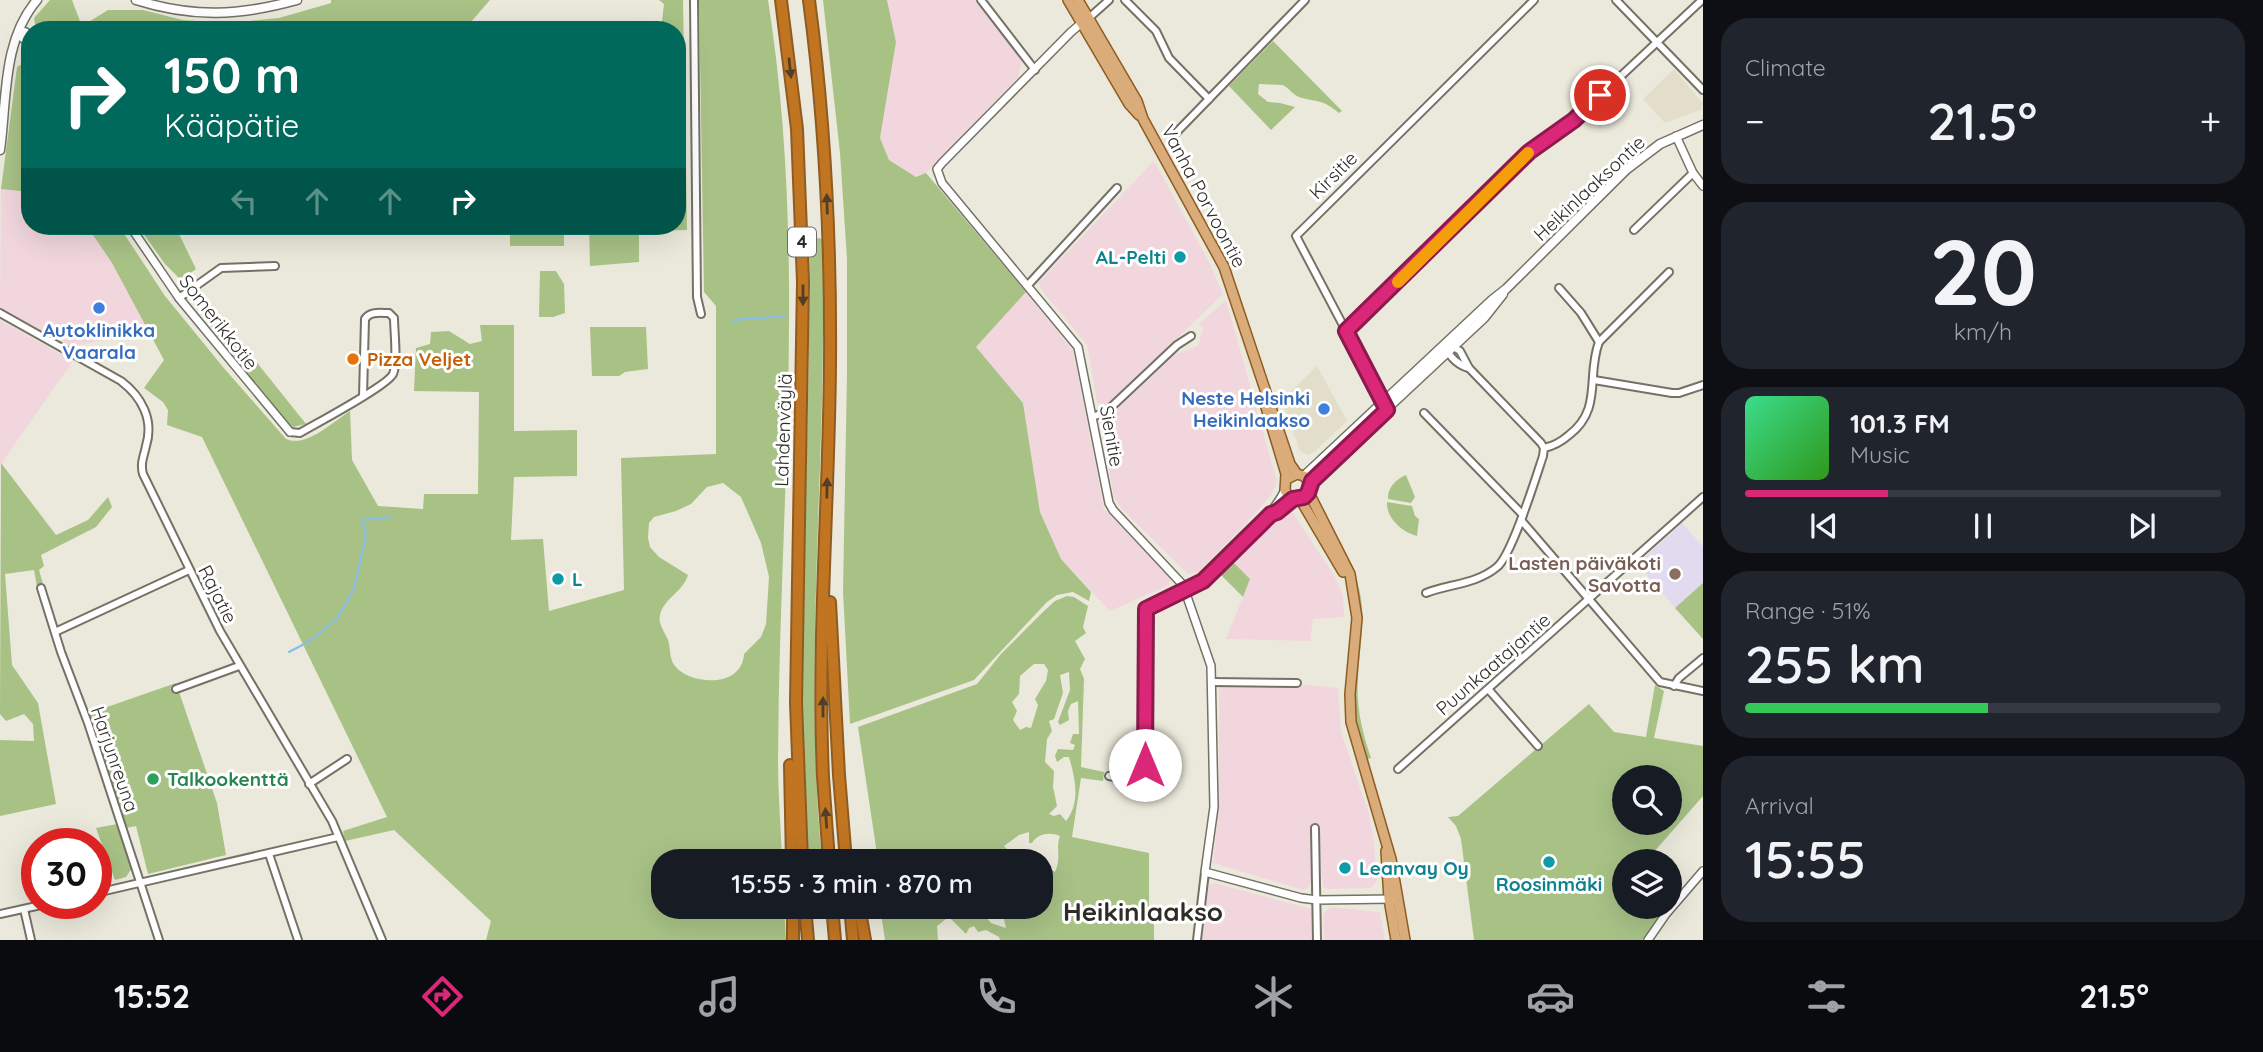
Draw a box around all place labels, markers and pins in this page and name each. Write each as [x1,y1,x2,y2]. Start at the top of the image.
pin [1570,65,1630,125]
place label: AL-Pelti [1096,245,1166,269]
marker: AL-Pelti [1172,249,1188,265]
marker: Autoklinikka Vaarala [91,300,107,316]
place label: Autoklinikka Vaarala [43,318,155,364]
place label: Pizza Veljet [367,347,471,371]
marker: Pizza Veljet [345,351,361,367]
place label: Neste Helsinki Heikinlaakso [1181,386,1310,432]
marker: Neste Helsinki Heikinlaakso [1316,401,1332,417]
place label: Lasten päiväkoti Savotta [1508,551,1661,597]
marker: Lasten päiväkoti Savotta [1667,566,1683,582]
place label: L [572,567,583,591]
marker: L [550,571,566,587]
place label: Talkookenttä [167,767,289,791]
marker: Talkookenttä [145,771,161,787]
marker: Roosinmäki [1541,854,1557,870]
place label: Leanvay Oy [1359,856,1469,880]
marker: Leanvay Oy [1337,860,1353,876]
place label: Roosinmäki [1496,872,1602,896]

